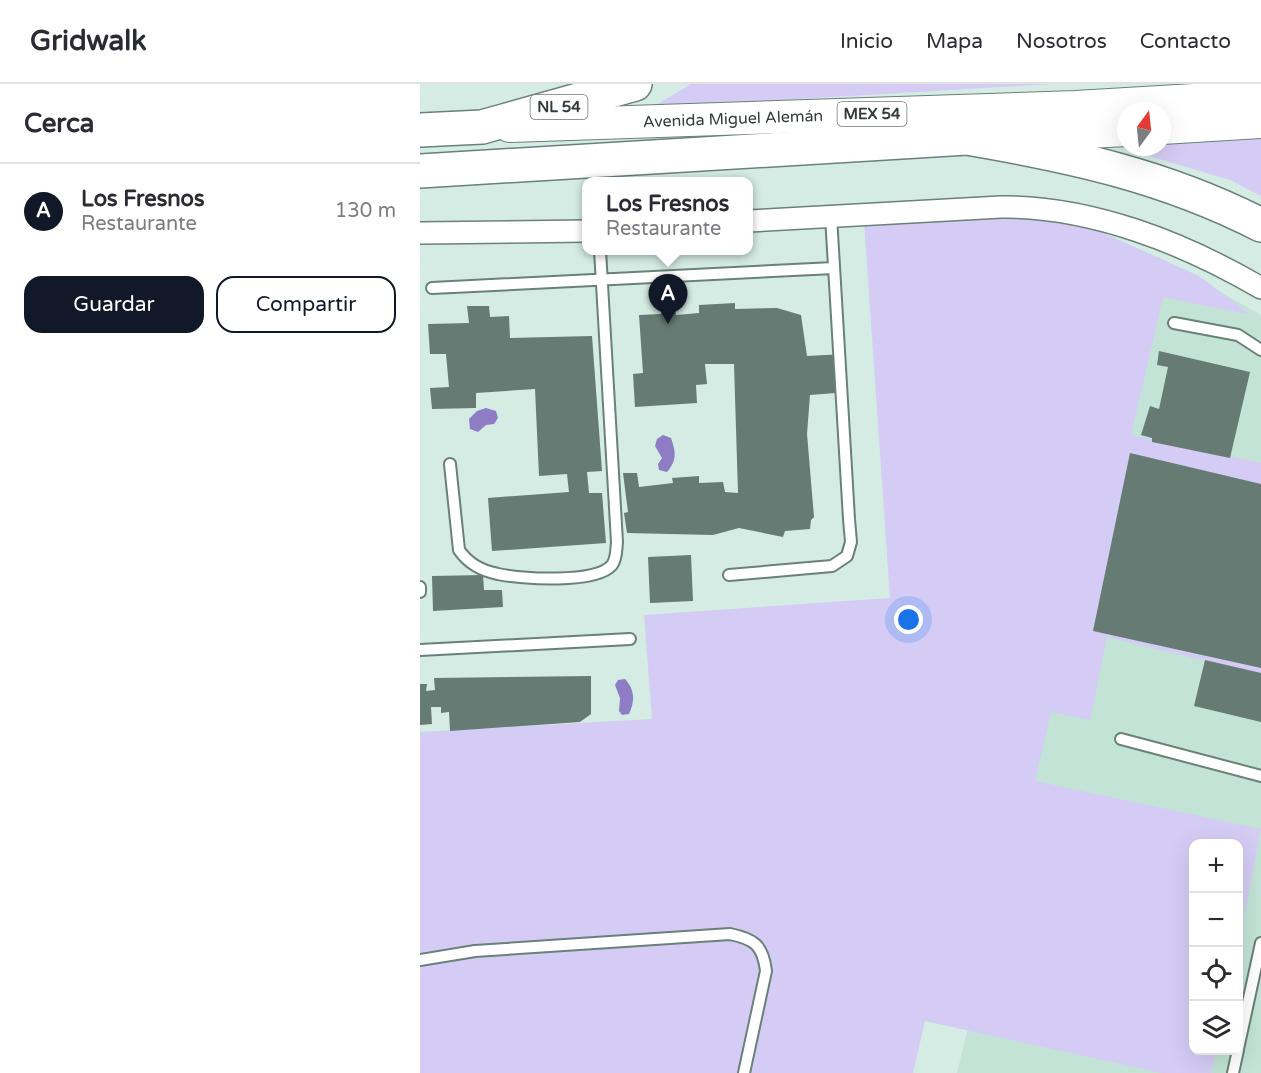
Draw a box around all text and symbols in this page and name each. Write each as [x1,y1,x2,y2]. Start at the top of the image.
text: Gridwalk [30,24,147,58]
text: Inicio [840,29,893,54]
text: Mapa [926,29,983,54]
text: Nosotros [1016,29,1107,54]
text: Contacto [1140,29,1231,54]
road number: NL 54 [530,95,588,119]
road number: MEX 54 [838,102,906,126]
north arrow [1117,102,1171,156]
street label: Avenida Miguel Alemán [643,106,824,132]
text: Cerca [24,108,94,139]
popup [582,177,753,255]
text: Los Fresnos [81,186,205,212]
text: Los Fresnos [606,191,729,217]
text: A [36,199,51,223]
text: 130 m [335,199,396,223]
text: Restaurante [81,212,197,236]
text: Restaurante [606,217,721,241]
pin: A [648,274,688,324]
button: Guardar [24,276,204,333]
button: Compartir [216,276,396,333]
your location [894,605,923,634]
map controls [1189,839,1243,1055]
button: + [1189,839,1243,893]
button: − [1189,893,1243,947]
button: locate [1189,947,1243,1001]
button: layers [1189,1001,1243,1055]

